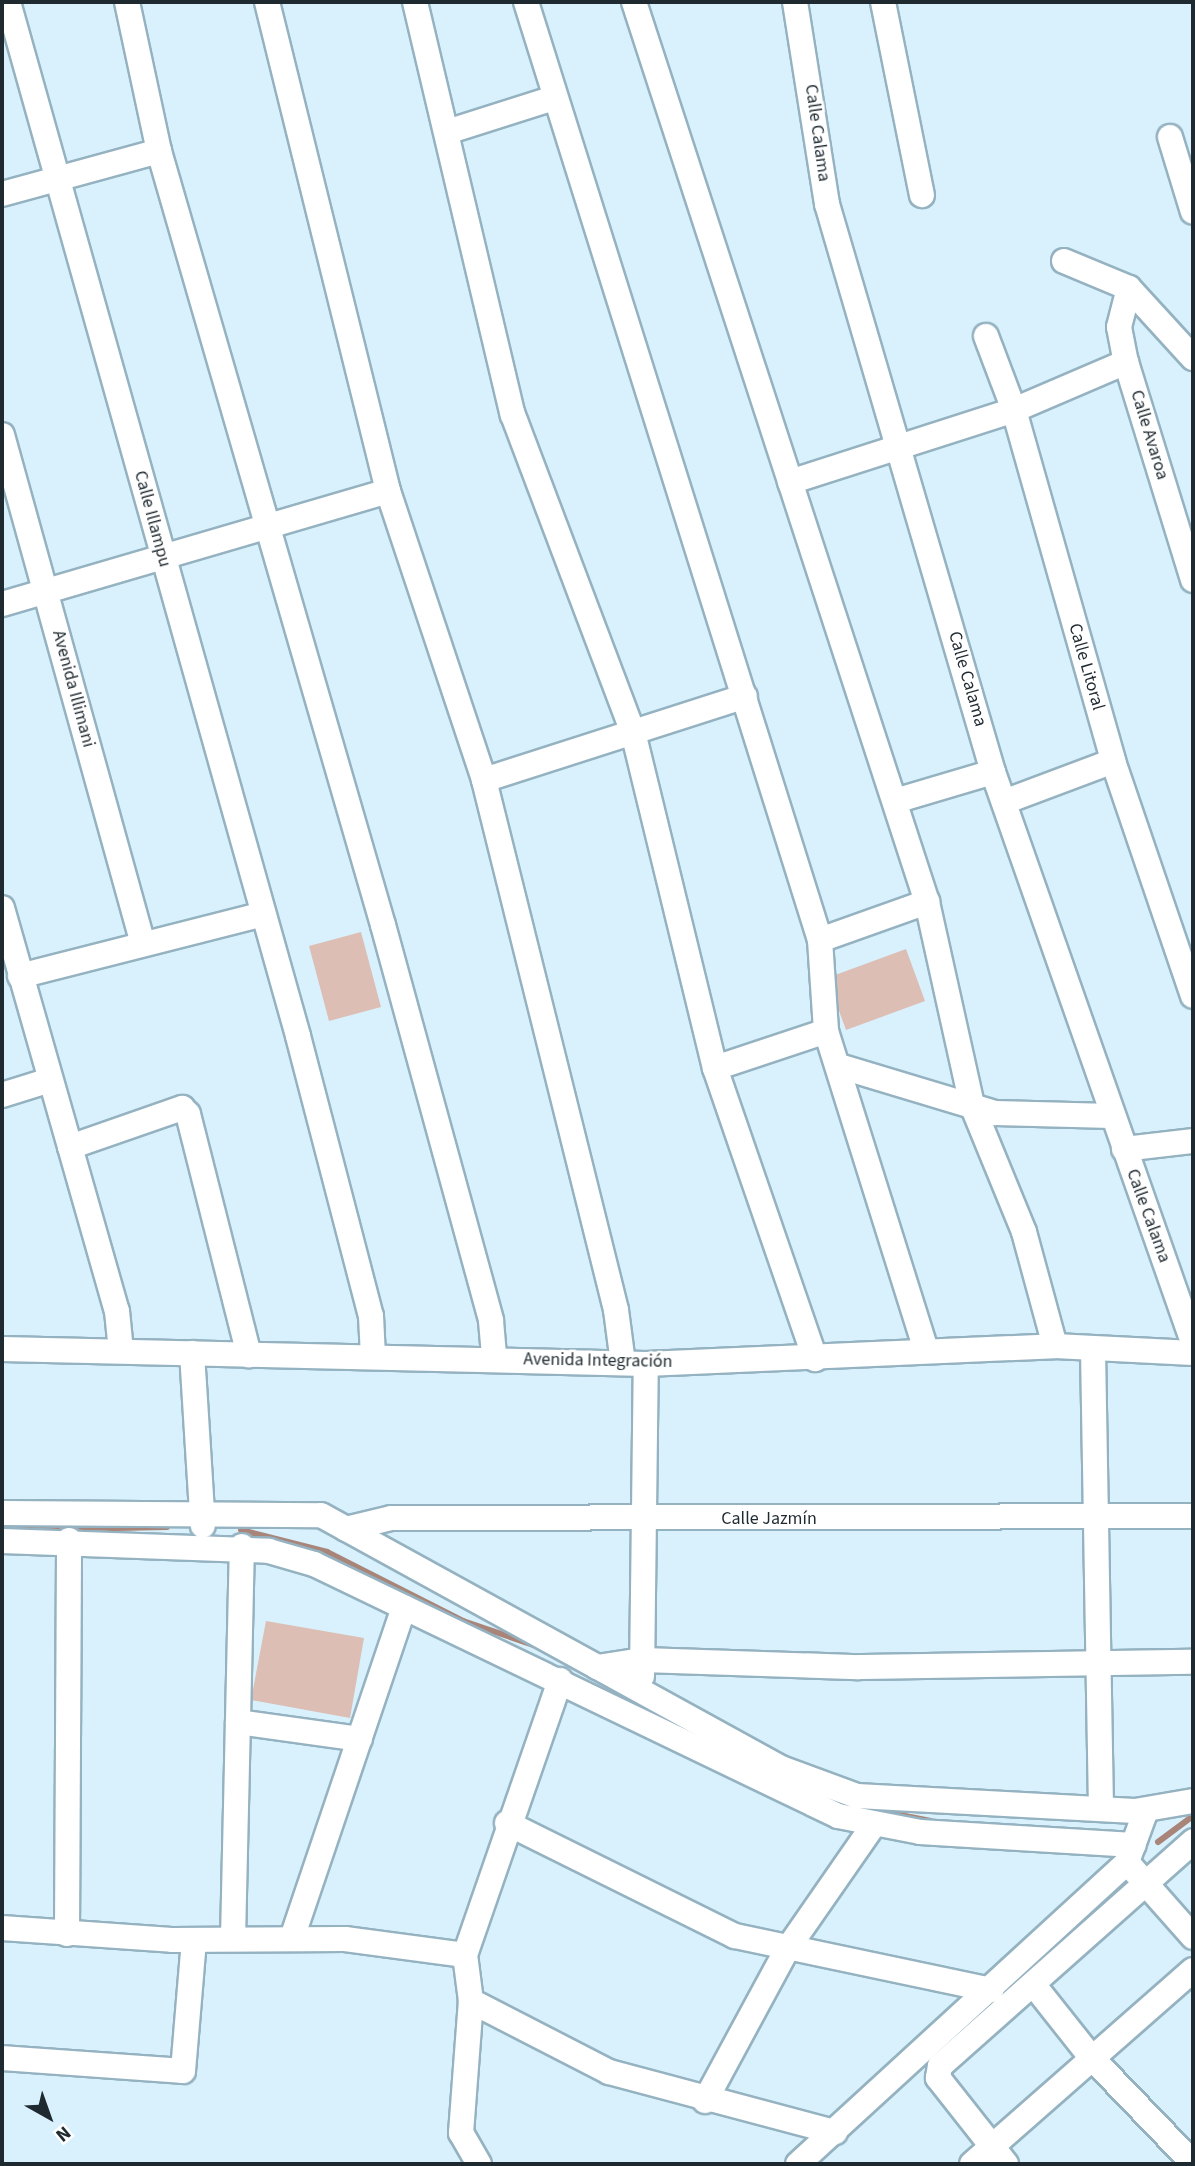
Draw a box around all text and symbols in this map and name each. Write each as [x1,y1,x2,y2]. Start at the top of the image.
street label: Calle Calama [799,83,835,183]
street label: Calle Avaroa [1125,388,1173,482]
street label: Calle Illampu [129,469,175,569]
street label: Calle Litoral [1063,621,1109,713]
street label: Avenida Illimani [47,628,99,750]
street label: Calle Calama [943,629,991,729]
street label: Calle Calama [1121,1166,1175,1266]
street label: Avenida Integración [523,1349,673,1373]
street label: Calle Jazmín [721,1508,817,1530]
north arrow [14,2082,84,2152]
text: N [49,2119,76,2148]

